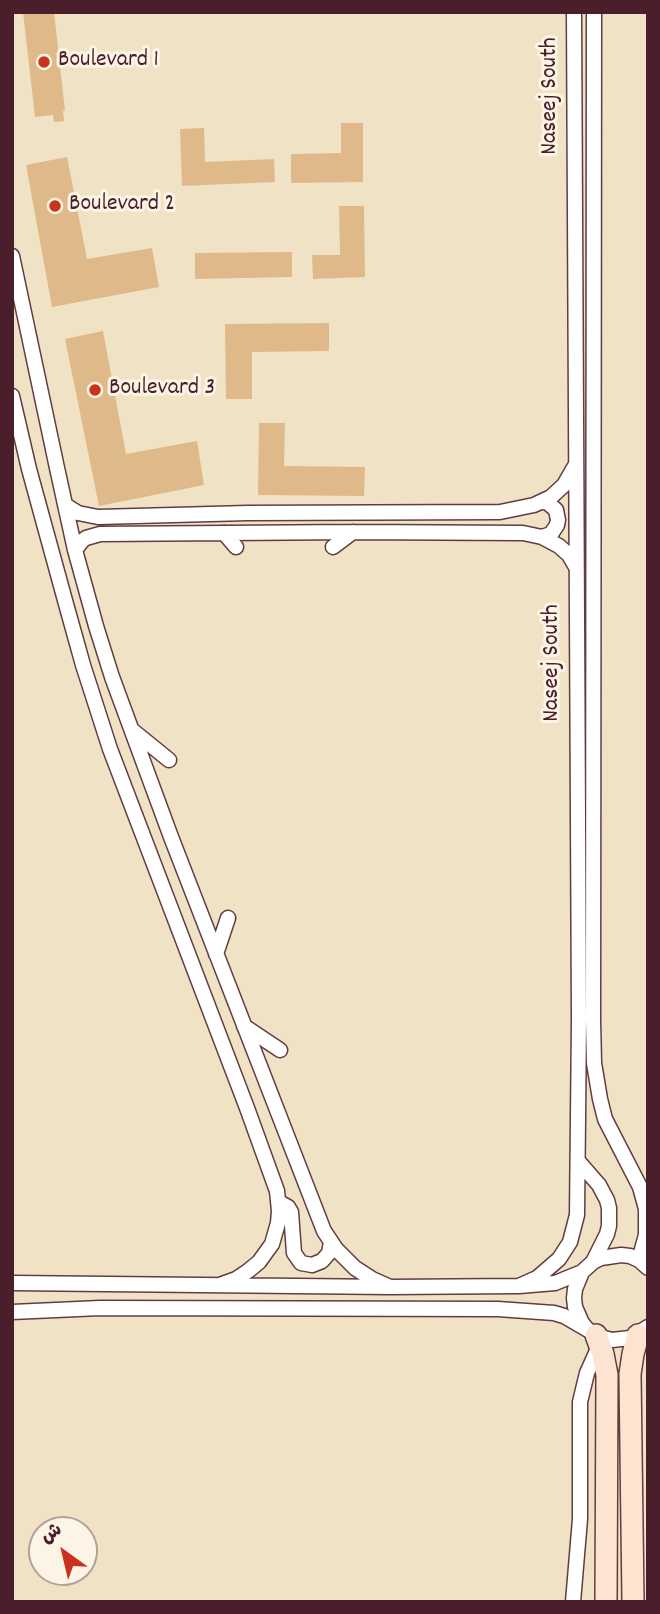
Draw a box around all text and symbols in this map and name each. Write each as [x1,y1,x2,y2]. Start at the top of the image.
street label: Naseej South [538,37,566,155]
place label: Boulevard 1 [58,48,159,76]
marker: Boulevard 1 [36,54,52,70]
place label: Boulevard 2 [69,192,175,220]
marker: Boulevard 2 [47,198,63,214]
place label: Boulevard 3 [109,376,215,404]
marker: Boulevard 3 [87,382,103,398]
street label: Naseej South [540,604,568,722]
north arrow [28,1516,98,1586]
text: ش [36,1518,68,1552]

